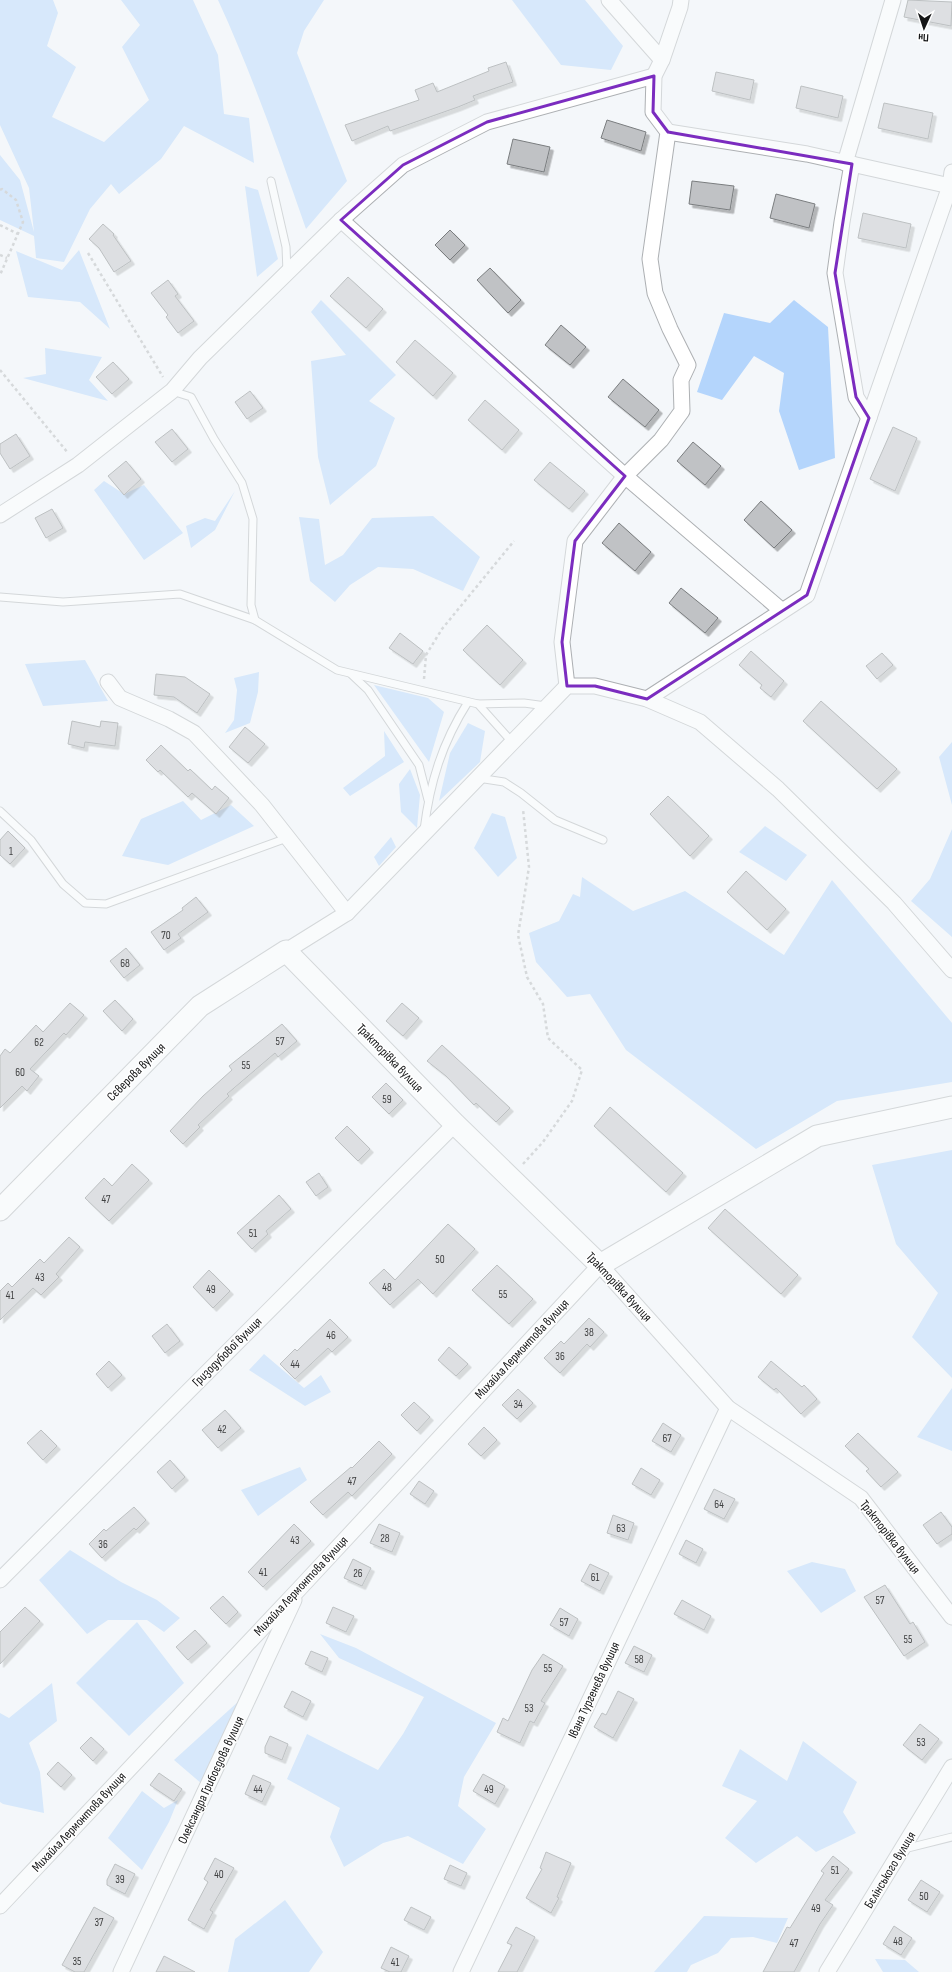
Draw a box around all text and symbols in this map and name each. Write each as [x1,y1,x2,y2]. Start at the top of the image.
north arrow [904,8,944,48]
text: Пн [918,31,929,44]
house number: 1 [9,845,13,858]
house number: 70 [161,929,171,942]
house number: 68 [120,957,130,970]
street label: Тракторівка вулиця [353,1020,427,1096]
house number: 57 [276,1035,285,1048]
house number: 62 [34,1036,44,1049]
street label: Сєверова вулиця [103,1039,169,1105]
house number: 55 [242,1059,250,1072]
house number: 60 [15,1066,25,1079]
house number: 59 [382,1093,392,1106]
house number: 47 [102,1193,111,1206]
house number: 51 [249,1227,257,1240]
street label: Тракторівка вулиця [583,1249,655,1325]
house number: 50 [435,1253,445,1266]
house number: 43 [35,1271,45,1284]
house number: 48 [382,1281,392,1294]
house number: 49 [206,1283,216,1296]
house number: 55 [499,1288,507,1301]
house number: 41 [6,1289,14,1302]
street label: Михайла Лермонтова вулиця [472,1296,572,1402]
street label: Гризодубової вулиця [189,1314,265,1390]
house number: 38 [584,1326,594,1339]
house number: 46 [326,1329,336,1342]
house number: 36 [555,1350,565,1363]
house number: 44 [290,1358,300,1371]
house number: 34 [513,1398,523,1411]
house number: 42 [217,1423,227,1436]
house number: 67 [662,1432,672,1445]
house number: 47 [348,1475,357,1488]
street label: Тракторівка вулиця [856,1497,924,1577]
house number: 64 [714,1498,724,1511]
house number: 63 [616,1522,626,1535]
house number: 28 [380,1532,390,1545]
street label: Михайла Лермонтова вулиця [251,1533,351,1639]
house number: 43 [290,1534,300,1547]
house number: 36 [98,1538,108,1551]
house number: 41 [259,1566,267,1579]
house number: 26 [353,1567,363,1580]
house number: 61 [591,1571,599,1584]
house number: 57 [876,1594,885,1607]
house number: 57 [560,1616,569,1629]
house number: 55 [904,1633,912,1646]
street label: Івана Тургенєва вулиця [565,1639,623,1741]
house number: 58 [634,1653,644,1666]
house number: 55 [544,1662,552,1675]
house number: 53 [524,1702,534,1715]
street label: Олександра Грибоєдова вулиця [174,1714,248,1846]
house number: 53 [916,1736,926,1749]
street label: Михайла Лермонтова вулиця [29,1769,129,1875]
house number: 44 [253,1783,263,1796]
house number: 49 [484,1783,494,1796]
street label: Бєлінського вулиця [861,1829,919,1911]
house number: 51 [831,1864,839,1877]
house number: 40 [214,1868,224,1881]
house number: 39 [115,1873,125,1886]
house number: 50 [919,1890,929,1903]
house number: 49 [811,1902,821,1915]
house number: 37 [94,1916,104,1929]
house number: 48 [893,1935,903,1948]
house number: 47 [790,1937,799,1950]
house number: 35 [72,1955,82,1968]
house number: 41 [391,1956,399,1969]

